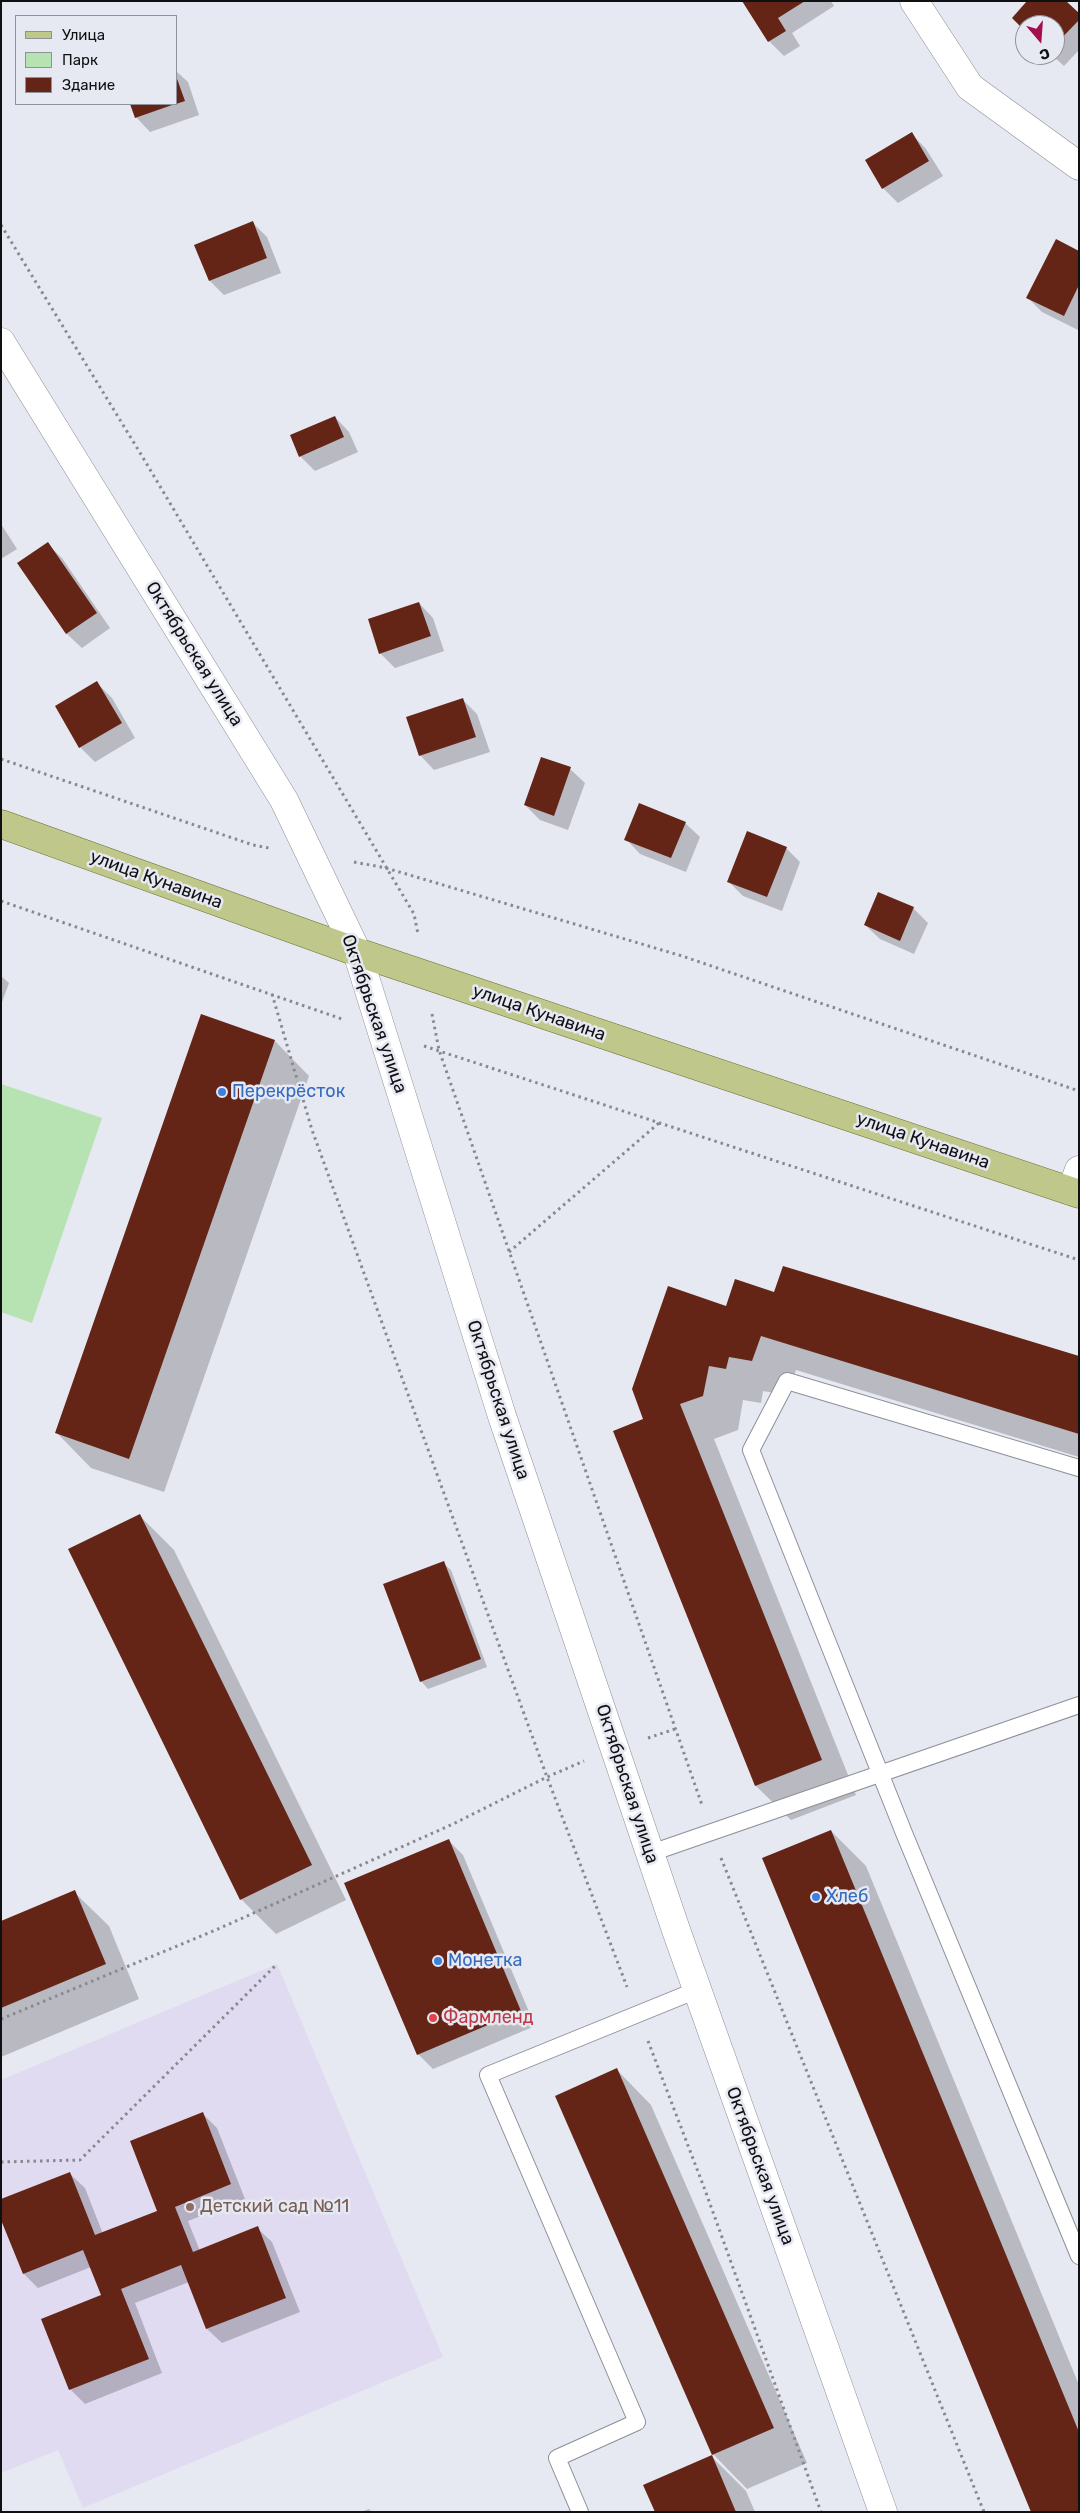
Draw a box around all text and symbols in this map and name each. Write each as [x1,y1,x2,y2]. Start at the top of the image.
legend [15,15,178,105]
north arrow [1015,15,1065,65]
text: Улица [62,26,105,44]
text: С [1037,44,1052,63]
text: Парк [62,51,98,69]
text: Здание [62,76,115,94]
street label: Октябрьская улица [141,578,247,730]
street label: улица Кунавина [87,846,225,914]
street label: Октябрьская улица [337,932,411,1096]
street label: улица Кунавина [470,980,608,1046]
place label: Перекрёсток [232,1081,345,1103]
marker: Перекрёсток [216,1086,228,1098]
street label: улица Кунавина [854,1108,992,1174]
street label: Октябрьская улица [462,1317,534,1483]
street label: Октябрьская улица [591,1701,663,1867]
place label: Хлеб [826,1886,868,1908]
marker: Хлеб [810,1891,822,1903]
place label: Монетка [448,1950,522,1972]
marker: Монетка [432,1955,444,1967]
place label: Фармленд [443,2007,534,2029]
marker: Фармленд [427,2012,439,2024]
street label: Октябрьская улица [721,2084,799,2248]
place label: Детский сад №11 [200,2196,349,2218]
marker: Детский сад №11 [184,2201,196,2213]

